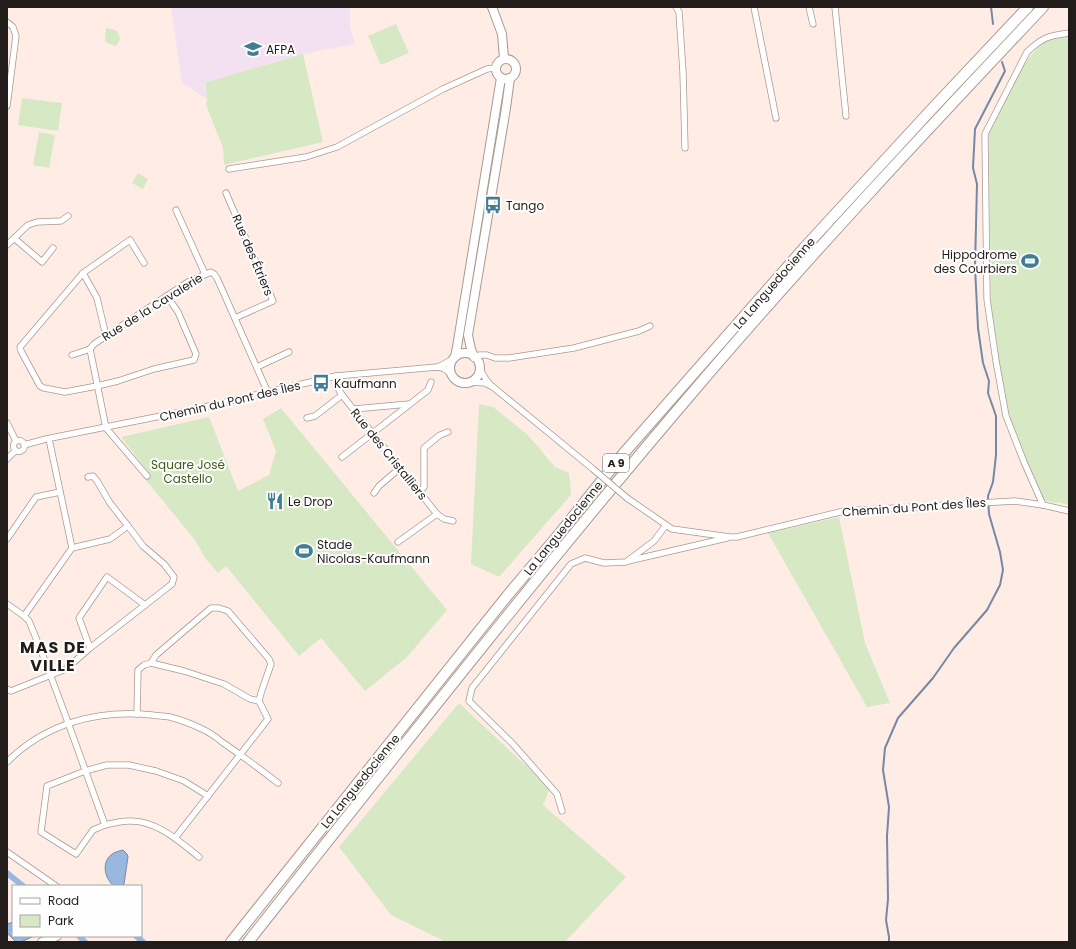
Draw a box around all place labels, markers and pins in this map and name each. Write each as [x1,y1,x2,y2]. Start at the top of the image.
school or university icon: AFPA [243,39,263,59]
place label: AFPA [266,41,295,58]
bus stop icon: Tango [483,195,503,215]
place label: Tango [506,197,544,214]
place label: Hippodrome des Courbiers [934,246,1017,277]
sports icon: Hippodrome des Courbiers [1020,251,1040,271]
bus stop icon: Kaufmann [311,373,331,393]
place label: Kaufmann [334,375,397,392]
restaurant icon: Le Drop [265,491,285,511]
place label: Le Drop [288,493,333,510]
place label: Stade Nicolas-Kaufmann [317,536,430,567]
sports icon: Stade Nicolas-Kaufmann [294,541,314,561]

